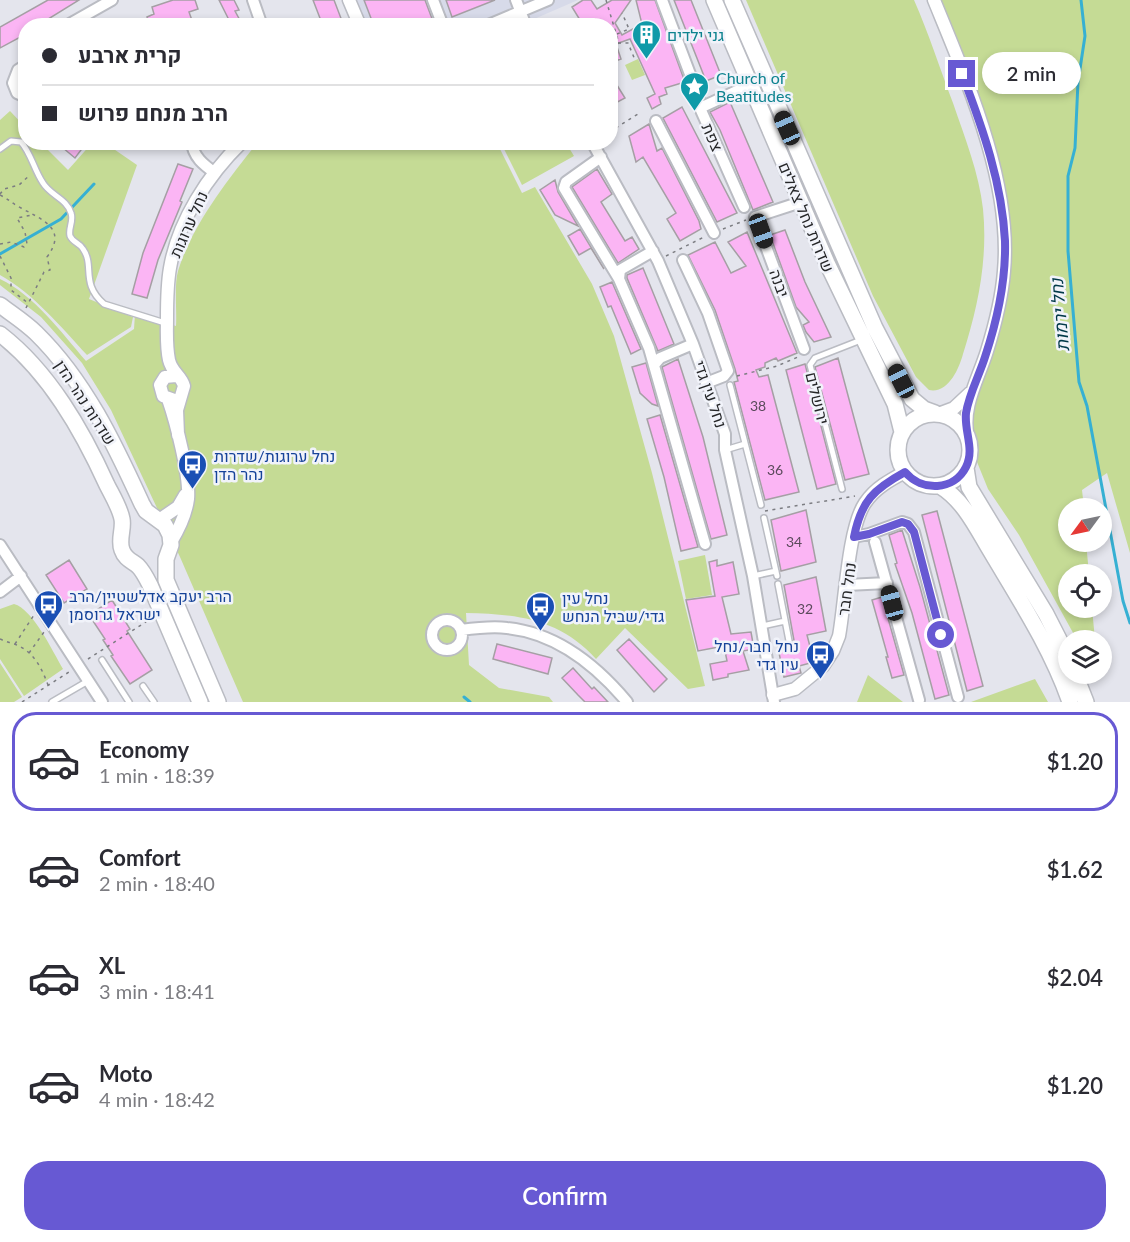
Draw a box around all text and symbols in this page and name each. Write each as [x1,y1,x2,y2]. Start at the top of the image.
building icon: גני ילדים [630,18,662,60]
place label: גני ילדים [667,25,724,44]
text: קרית ארבע [78,41,182,68]
callout: 2 min [983,53,1082,95]
route end [948,60,975,87]
text: 2 min [1007,61,1056,85]
place label: Church of Beatitudes [716,68,791,105]
place icon: Church of Beatitudes [679,70,711,112]
text: הרב מנחם פרוש [78,99,228,126]
car [771,108,803,148]
street label: צפת [698,120,728,154]
street label: שדרות נחל צאלים [775,159,839,275]
street label: נחל ערוגות [165,188,211,260]
car [746,211,776,251]
street label: יבנה [766,266,794,300]
water label: נחל ירמות [1045,276,1073,352]
street label: שדרות נהר הדן [52,356,120,448]
street label: נחל עין גדי [691,358,731,430]
car [885,361,917,401]
street label: ירושלים [802,370,834,426]
house number: 38 [750,397,766,414]
place label: נחל ערוגות/שדרות נהר הדן [214,446,335,483]
bus stop icon: נחל ערוגות/שדרות נהר הדן [177,448,209,490]
house number: 36 [767,461,783,478]
north arrow [1058,498,1112,552]
map controls [1058,498,1112,684]
house number: 34 [786,533,802,550]
street label: נחל חבר [833,561,859,617]
button: locate [1058,564,1112,618]
car [879,583,905,623]
place label: הרב יעקב אדלשטיין/הרב ישראל גרוסמן [69,586,232,623]
bus stop icon: הרב יעקב אדלשטיין/הרב ישראל גרוסמן [32,588,64,630]
place label: נחל עין גדי/שביל הנחש [562,588,664,625]
bus stop icon: נחל עין גדי/שביל הנחש [525,590,557,632]
house number: 32 [797,600,813,617]
route start [927,621,954,648]
button: layers [1058,630,1112,684]
place label: נחל חבר/נחל עין גדי [714,636,799,673]
bus stop icon: נחל חבר/נחל עין גדי [804,638,836,680]
icon: car [27,735,81,789]
text: Economy [99,736,189,763]
text: $1.20 [1047,748,1103,775]
text: 1 min · 18:39 [99,763,215,787]
icon: car [27,843,81,897]
text: Comfort [99,844,181,871]
text: $1.62 [1047,856,1103,883]
text: 2 min · 18:40 [99,871,215,895]
icon: car [27,951,81,1005]
text: XL [99,952,125,979]
text: $2.04 [1047,964,1103,991]
text: 3 min · 18:41 [99,979,215,1003]
icon: car [27,1059,81,1113]
text: Moto [99,1060,153,1087]
text: $1.20 [1047,1072,1103,1099]
text: 4 min · 18:42 [99,1087,215,1111]
button: Confirm [24,1161,1106,1230]

